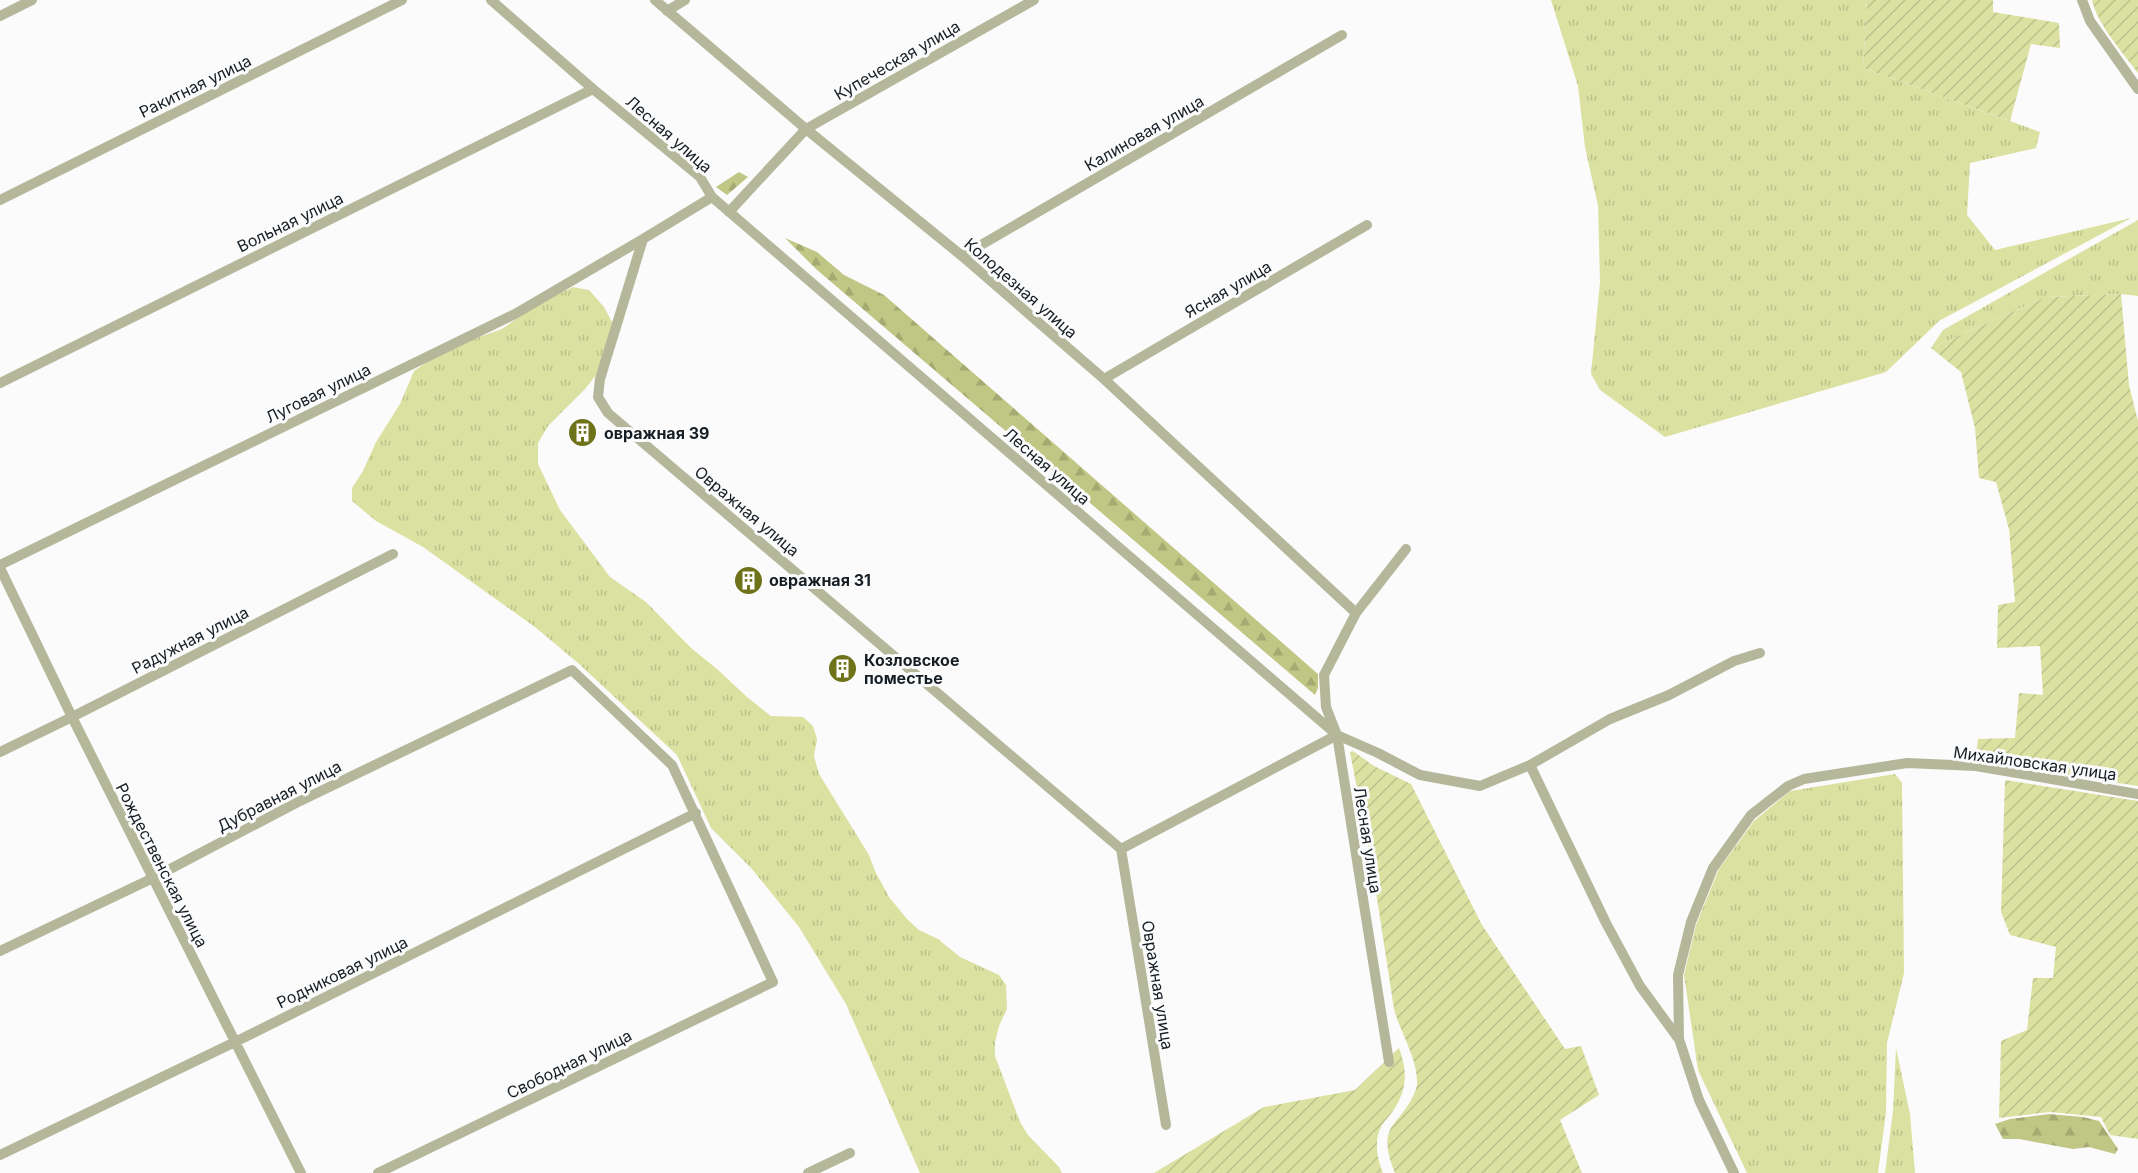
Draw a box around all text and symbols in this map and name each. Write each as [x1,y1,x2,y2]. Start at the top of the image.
street label: Купеческая улица [830,16,964,104]
street label: Ракитная улица [136,50,254,122]
street label: Лесная улица [622,91,716,177]
street label: Калиновая улица [1081,91,1207,175]
street label: Вольная улица [234,188,346,256]
street label: Колодезная улица [960,234,1082,342]
street label: Ясная улица [1181,256,1275,322]
street label: Луговая улица [262,359,374,427]
building icon: овражная 39 [567,417,599,449]
place label: овражная 39 [604,423,709,443]
street label: Лесная улица [1000,423,1094,509]
street label: Овражная улица [691,461,803,561]
building icon: овражная 31 [732,564,764,596]
place label: овражная 31 [769,570,871,590]
street label: Радужная улица [128,602,252,678]
place label: Козловское поместье [864,650,959,688]
building icon: Козловское поместье [827,653,859,685]
street label: Михайловская улица [1952,742,2118,784]
street label: Дубравная улица [213,756,345,836]
street label: Рождественская улица [112,779,212,951]
street label: Лесная улица [1350,785,1386,895]
street label: Овражная улица [1138,919,1178,1051]
street label: Родниковая улица [273,932,411,1012]
street label: Свободная улица [503,1025,635,1103]

